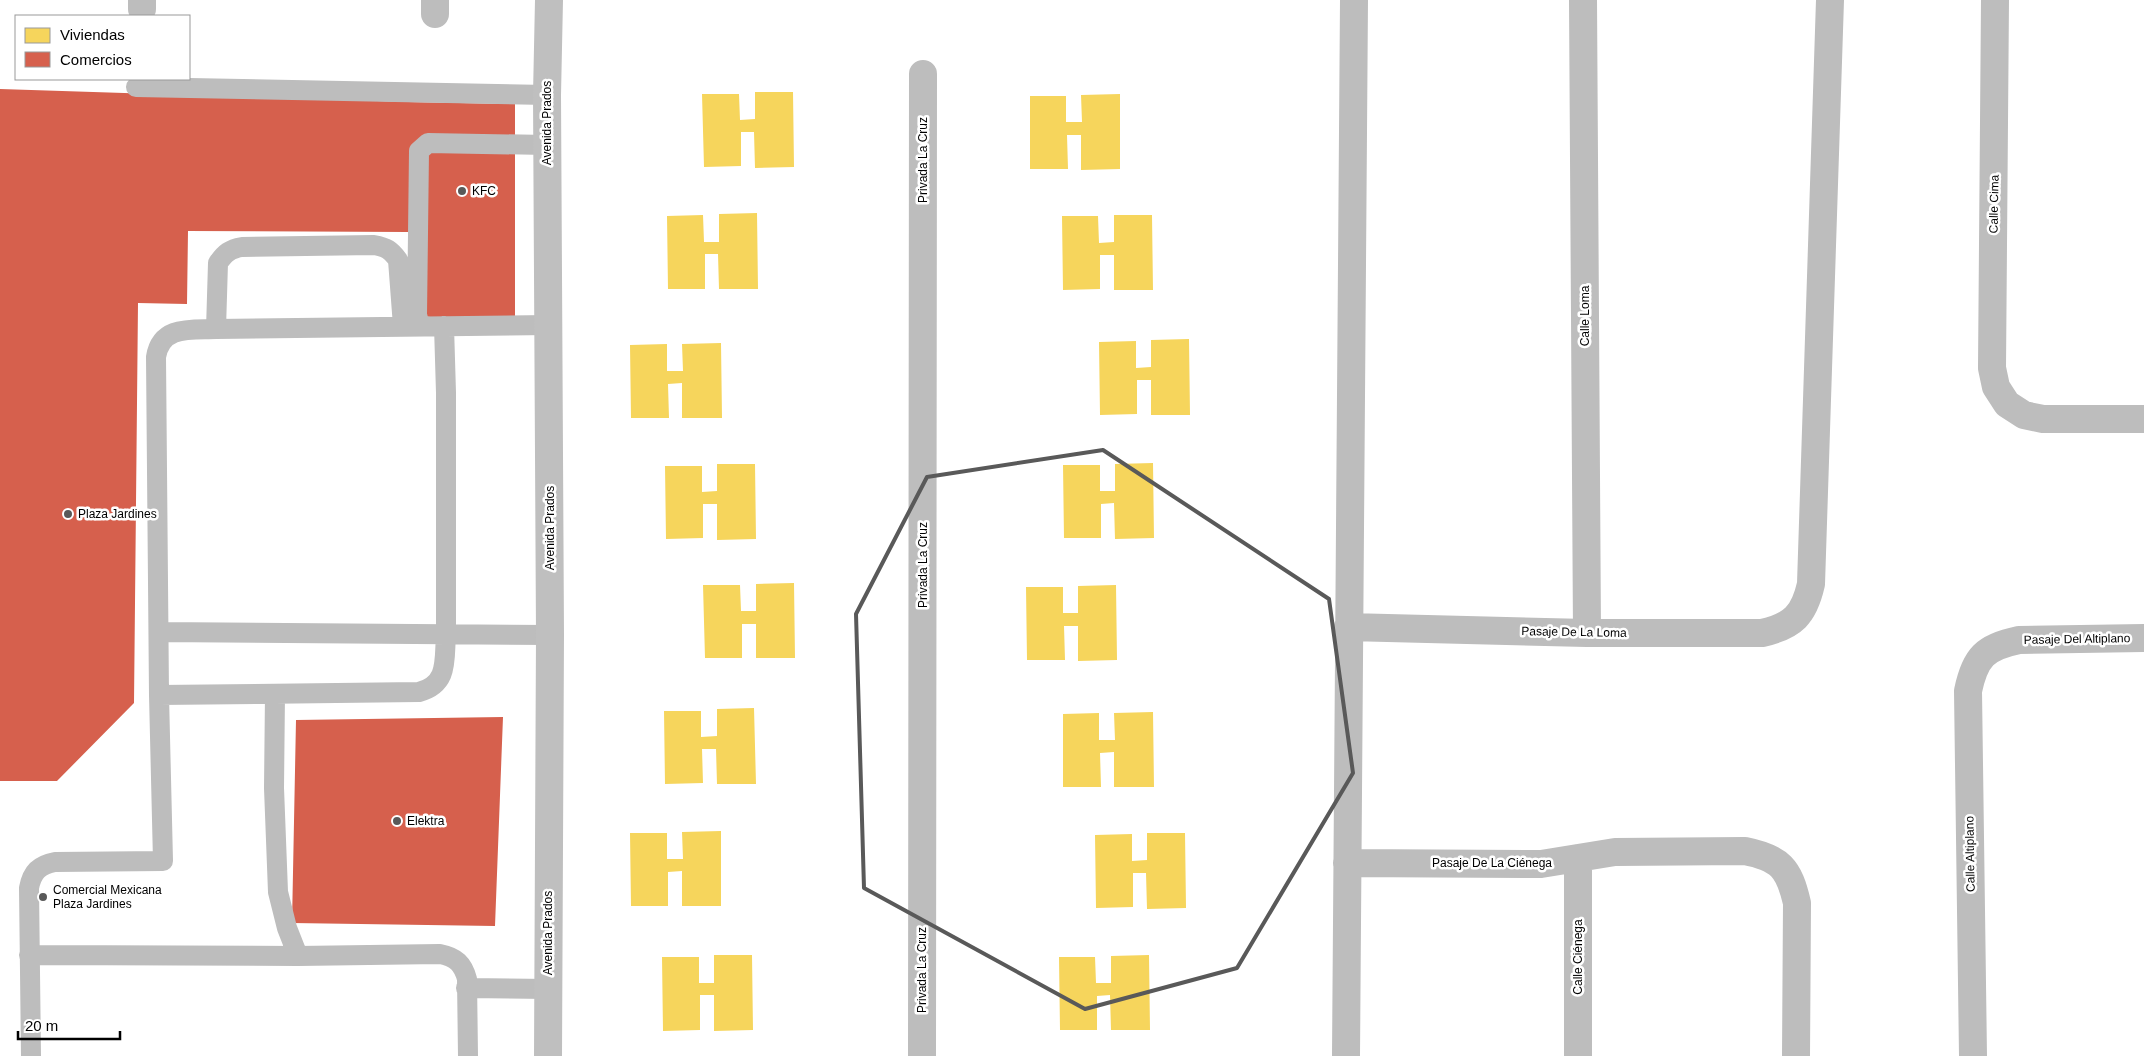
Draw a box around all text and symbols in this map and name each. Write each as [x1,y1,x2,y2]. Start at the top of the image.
legend [15,15,190,80]
text: Viviendas [60,26,125,43]
text: Comercios [60,51,132,68]
street label: Avenida Prados [540,81,554,165]
street label: Privada La Cruz [916,117,930,203]
street label: Calle Cima [1986,174,2002,233]
place label: KFC [472,184,496,198]
marker: KFC [456,185,468,197]
street label: Calle Loma [1578,285,1592,346]
street label: Avenida Prados [543,486,557,570]
place label: Plaza Jardines [78,507,157,521]
marker: Plaza Jardines [62,508,74,520]
street label: Privada La Cruz [916,522,930,608]
street label: Pasaje De La Loma [1521,624,1627,640]
street label: Pasaje Del Altiplano [2024,631,2131,647]
place label: Elektra [407,814,445,828]
marker: Elektra [391,815,403,827]
street label: Calle Altiplano [1962,816,1978,892]
street label: Pasaje De La Ciénega [1432,856,1552,870]
place label: Comercial Mexicana Plaza Jardines [53,883,162,911]
marker: Comercial Mexicana Plaza Jardines [37,891,49,903]
street label: Avenida Prados [541,891,555,975]
street label: Calle Ciénega [1571,919,1585,995]
street label: Privada La Cruz [915,927,929,1013]
scale bar [18,1008,120,1040]
text: 20 m [25,1017,58,1034]

